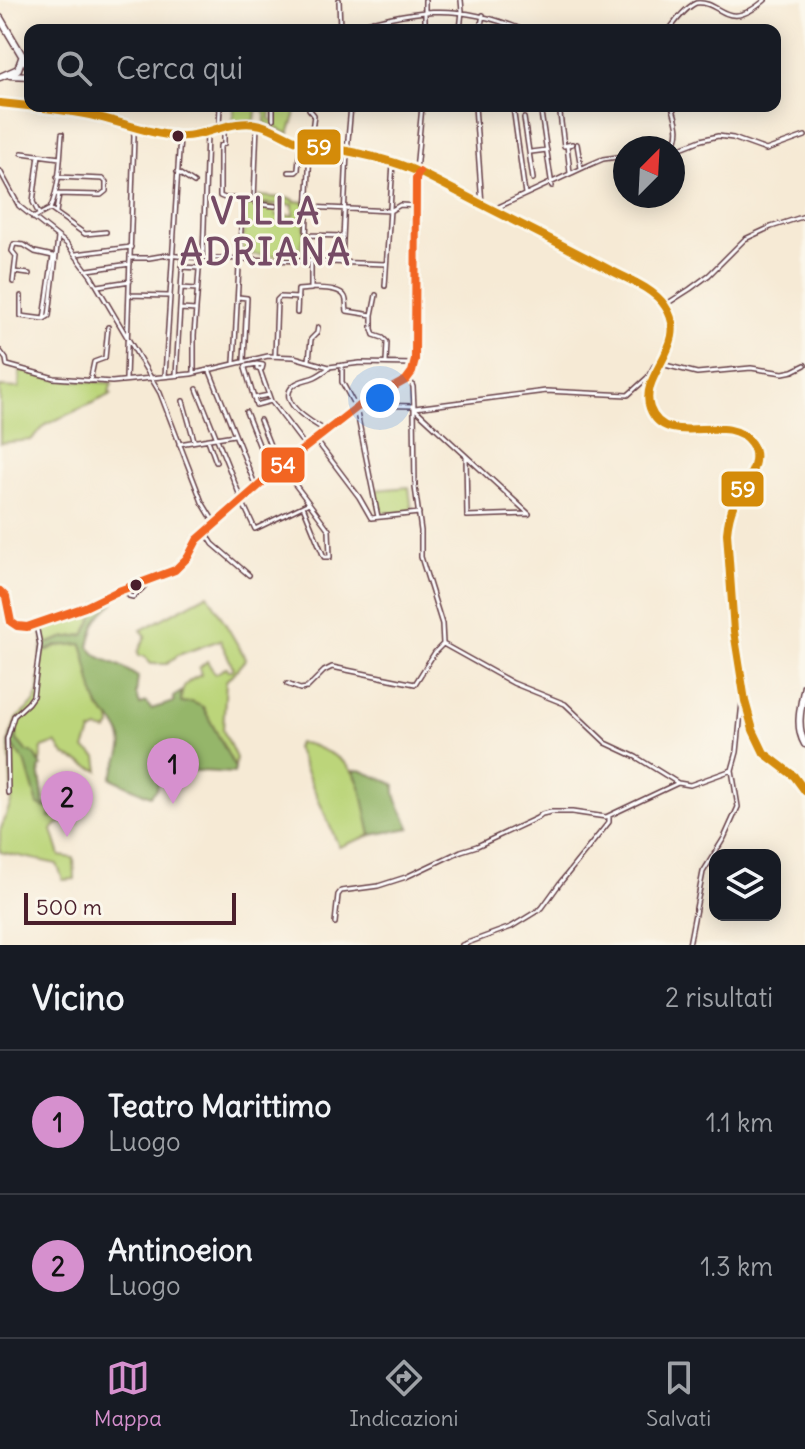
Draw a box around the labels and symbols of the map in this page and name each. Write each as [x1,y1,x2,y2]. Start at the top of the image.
unlabelled marker [170,128,186,144]
line badge: 59 [296,128,342,166]
text: 59 [306,133,332,161]
north arrow [613,136,685,208]
district label: VILLA ADRIANA [180,189,352,275]
your location [360,378,400,418]
line badge: 54 [260,446,306,484]
text: 54 [270,451,296,479]
line badge: 59 [720,470,765,508]
text: 59 [730,475,756,503]
unlabelled marker [128,577,144,593]
pin: 1 [147,738,199,804]
pin: 2 [41,771,93,837]
scale bar [24,889,236,925]

